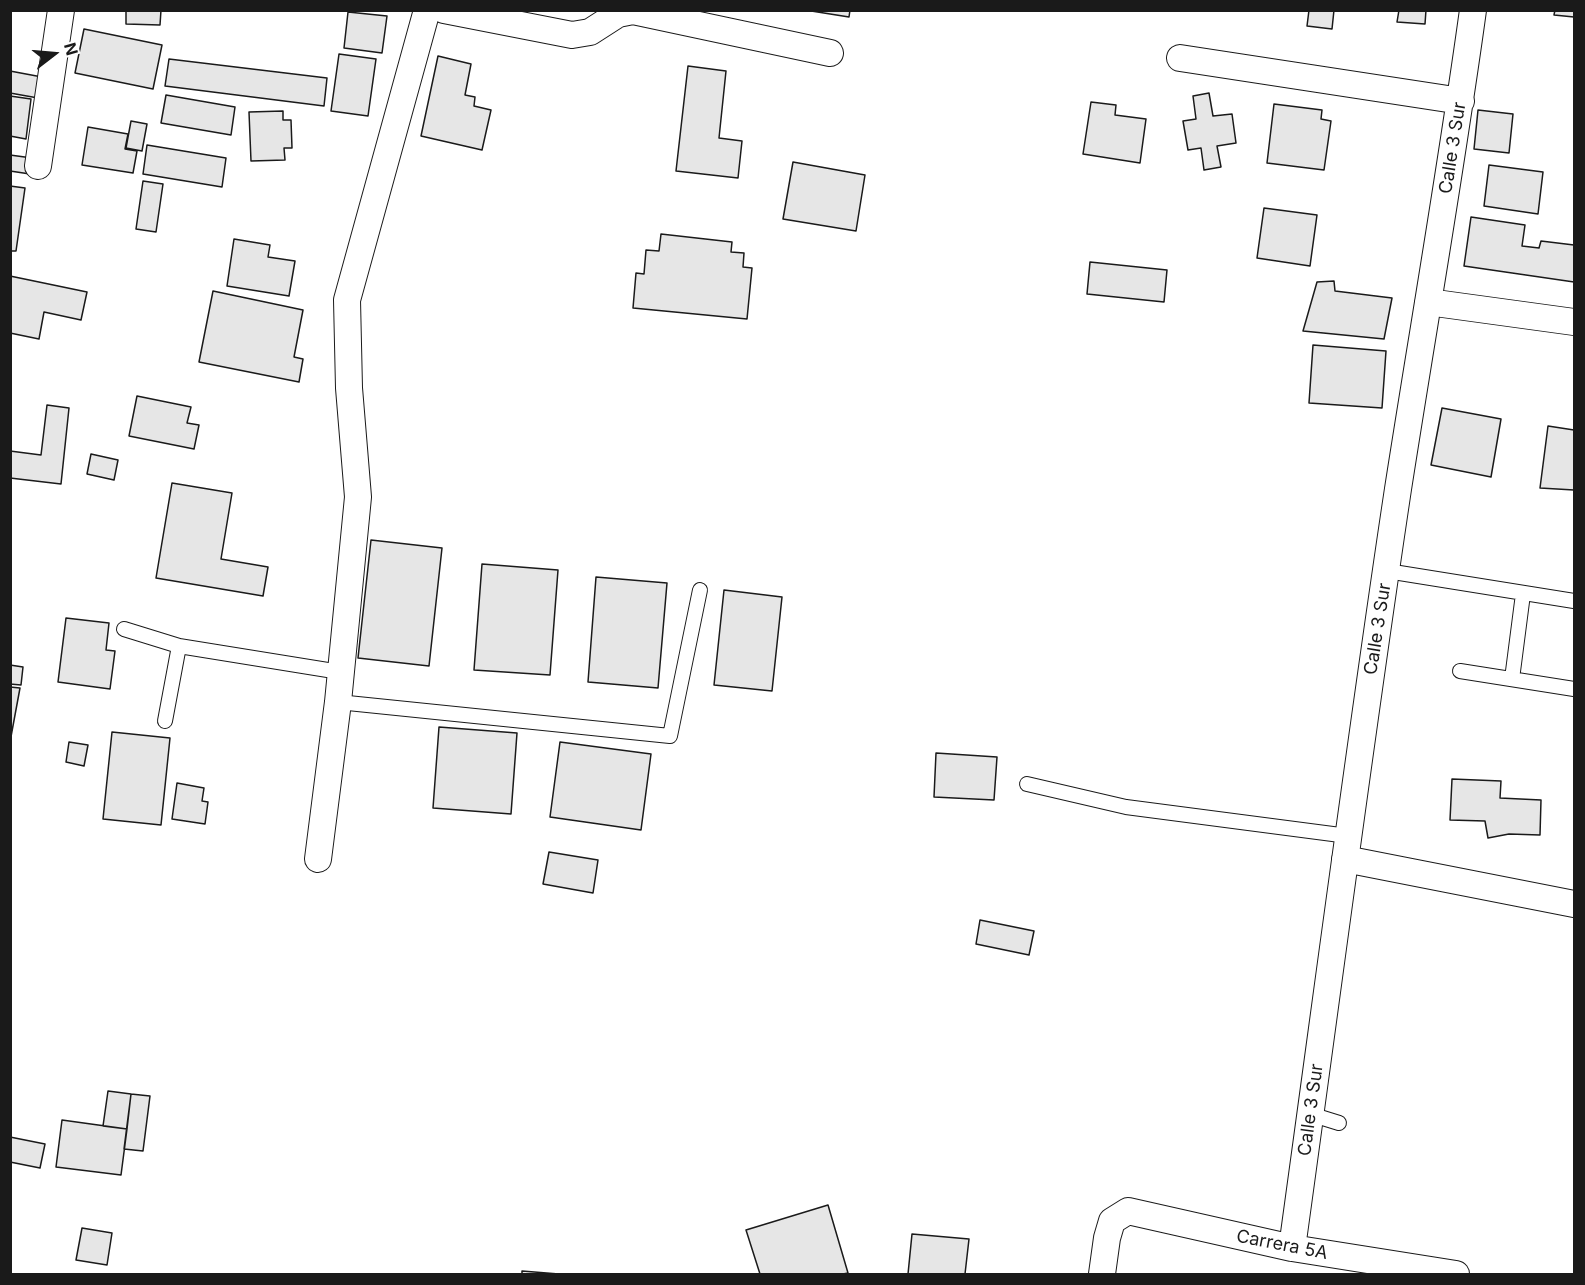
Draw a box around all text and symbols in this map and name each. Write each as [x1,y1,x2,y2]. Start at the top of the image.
north arrow [24,24,84,84]
text: N [60,40,83,58]
street label: Calle 3 Sur [1435,101,1471,195]
street label: Calle 3 Sur [1360,582,1396,676]
street label: Calle 3 Sur [1294,1063,1328,1157]
street label: Carrera 5A [1234,1226,1330,1264]

